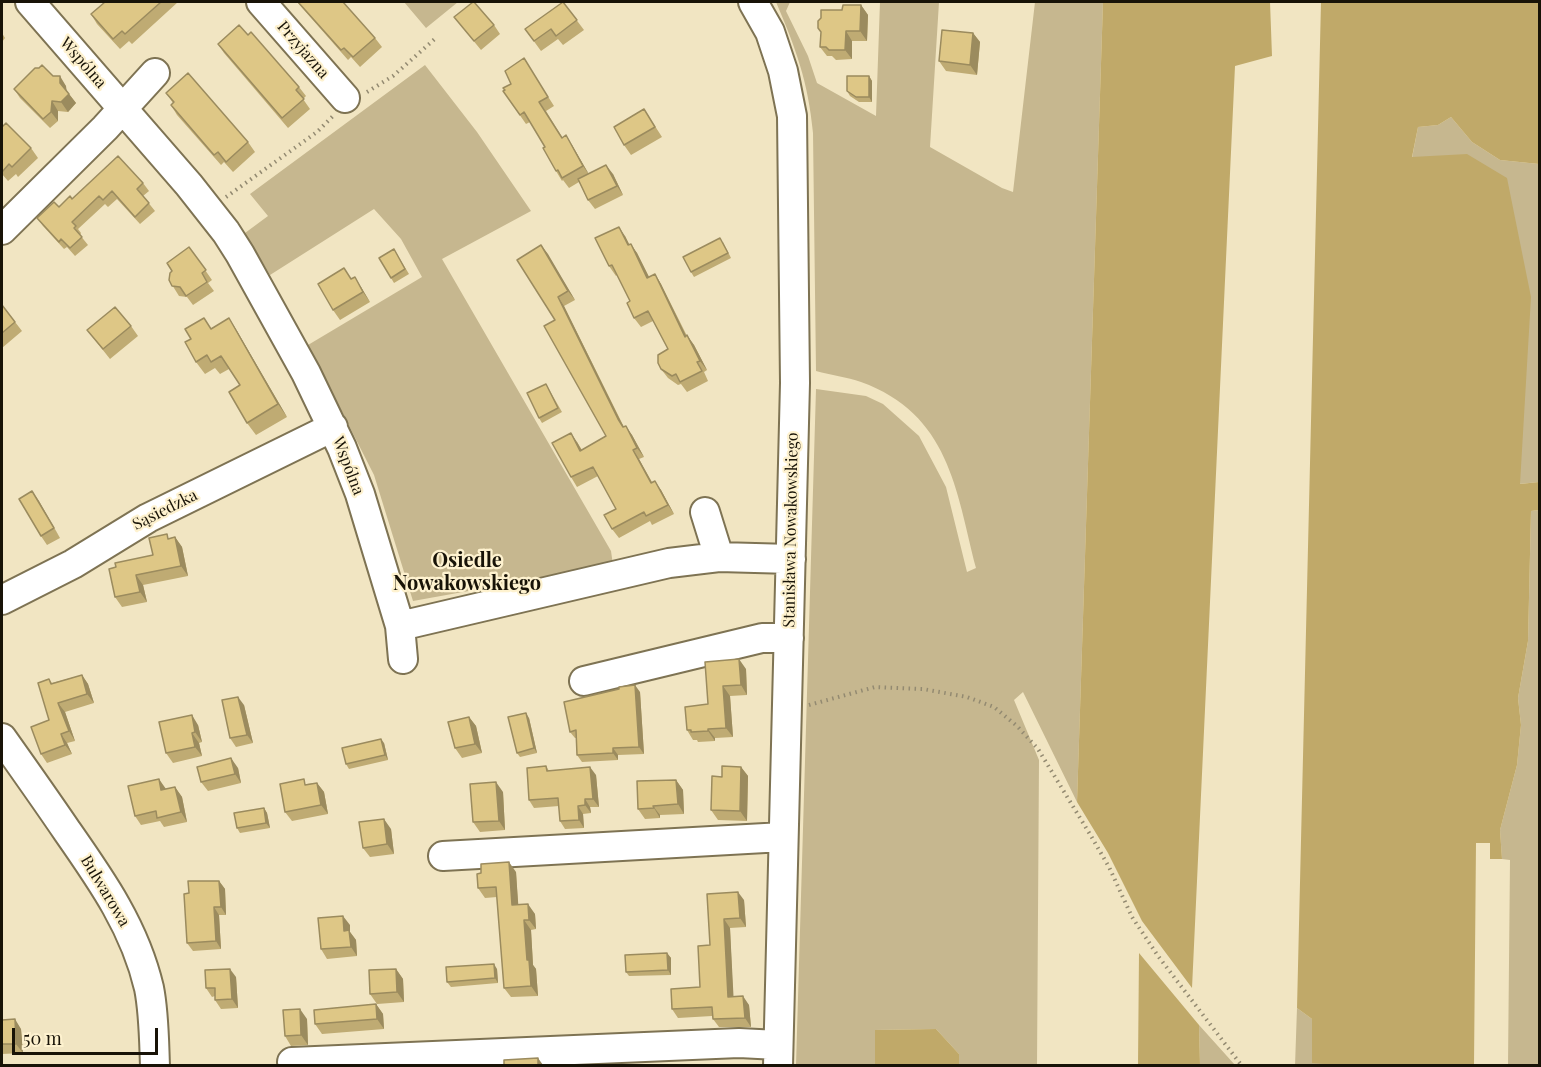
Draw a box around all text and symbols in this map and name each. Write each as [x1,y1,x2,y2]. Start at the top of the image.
street label: Przyjazna [273,17,333,83]
street label: Wspólna [56,34,110,92]
street label: Stanisława Nowakowskiego [780,432,802,628]
street label: Wspólna [328,434,368,498]
street label: Sąsiedzka [129,486,201,534]
district label: Osiedle Nowakowskiego [393,549,541,596]
street label: Bulwarowa [76,852,134,930]
scale bar [15,1016,160,1054]
text: 50 m [23,1026,62,1050]

